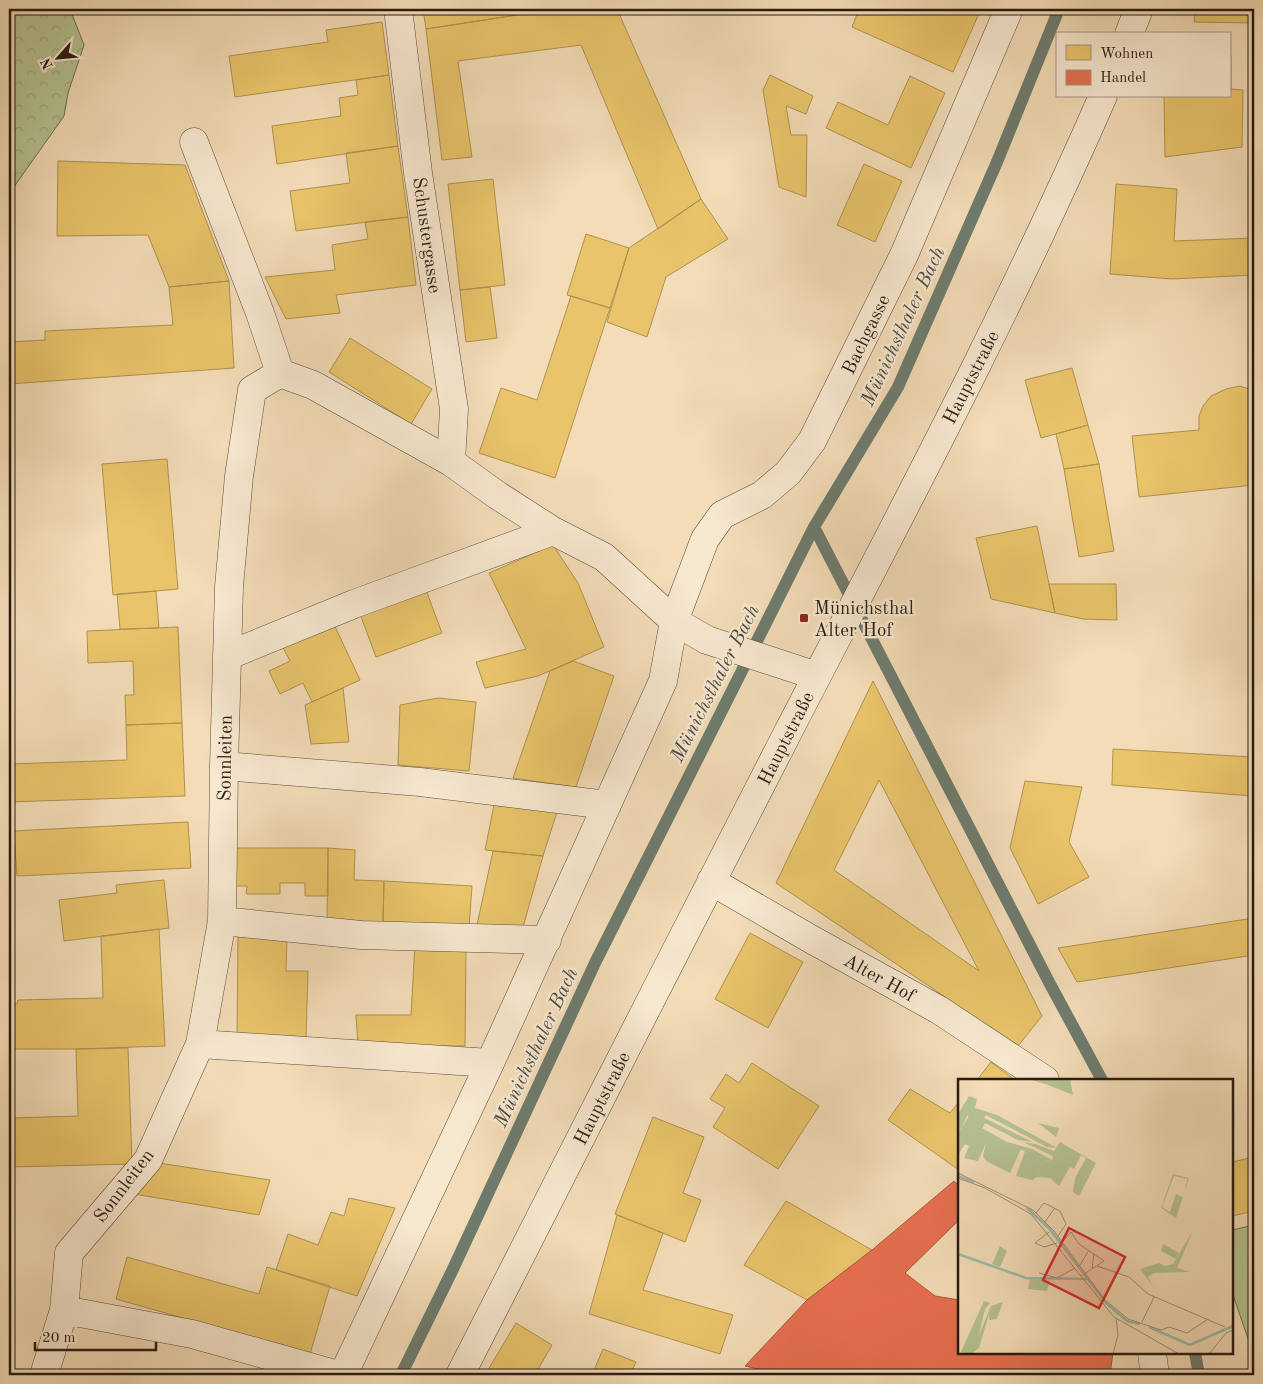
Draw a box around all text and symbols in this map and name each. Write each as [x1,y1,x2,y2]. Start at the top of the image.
north arrow [32,32,82,82]
legend [1056,32,1230,98]
text: Wohnen [1100,47,1153,62]
text: N [39,55,56,71]
text: Handel [1100,71,1146,86]
street label: Schustergasse [408,176,443,295]
water label: Münichsthaler Bach [858,244,950,411]
street label: Bachgasse [840,292,895,378]
street label: Hauptstraße [941,328,1004,428]
place label: Münichsthal Alter Hof [814,600,914,641]
water label: Münichsthaler Bach [667,602,764,767]
marker: Münichsthal Alter Hof [798,612,810,624]
street label: Hauptstraße [756,689,819,789]
street label: Sonnleiten [216,715,237,801]
street label: Alter Hof [840,952,918,1007]
water label: Münichsthaler Bach [491,965,583,1132]
street label: Hauptstraße [572,1049,635,1149]
inset map [958,1079,1233,1354]
street label: Sonnleiten [91,1146,159,1227]
scale bar [35,1319,156,1351]
text: 20 m [42,1331,76,1346]

